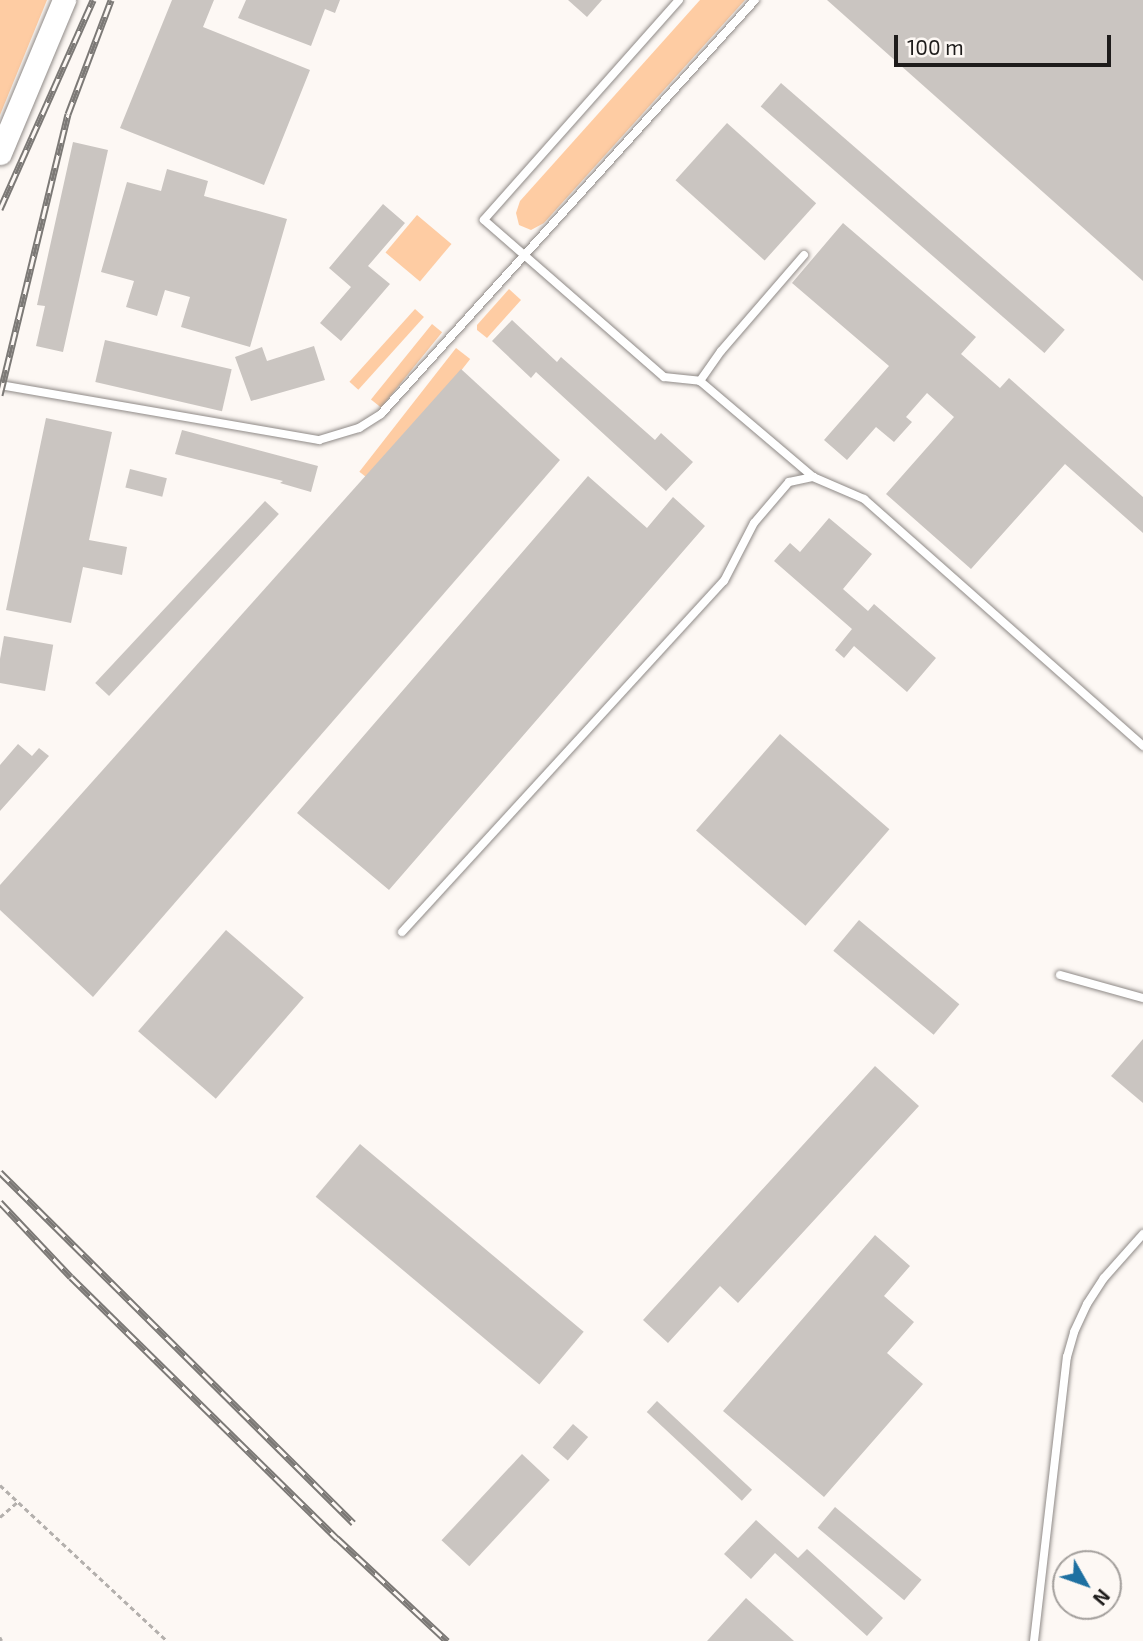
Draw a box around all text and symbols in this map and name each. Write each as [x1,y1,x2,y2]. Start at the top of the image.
scale bar [898,21,1115,65]
text: 100 m [907,34,964,59]
north arrow [1052,1550,1122,1620]
text: N [1089,1585,1115,1610]

